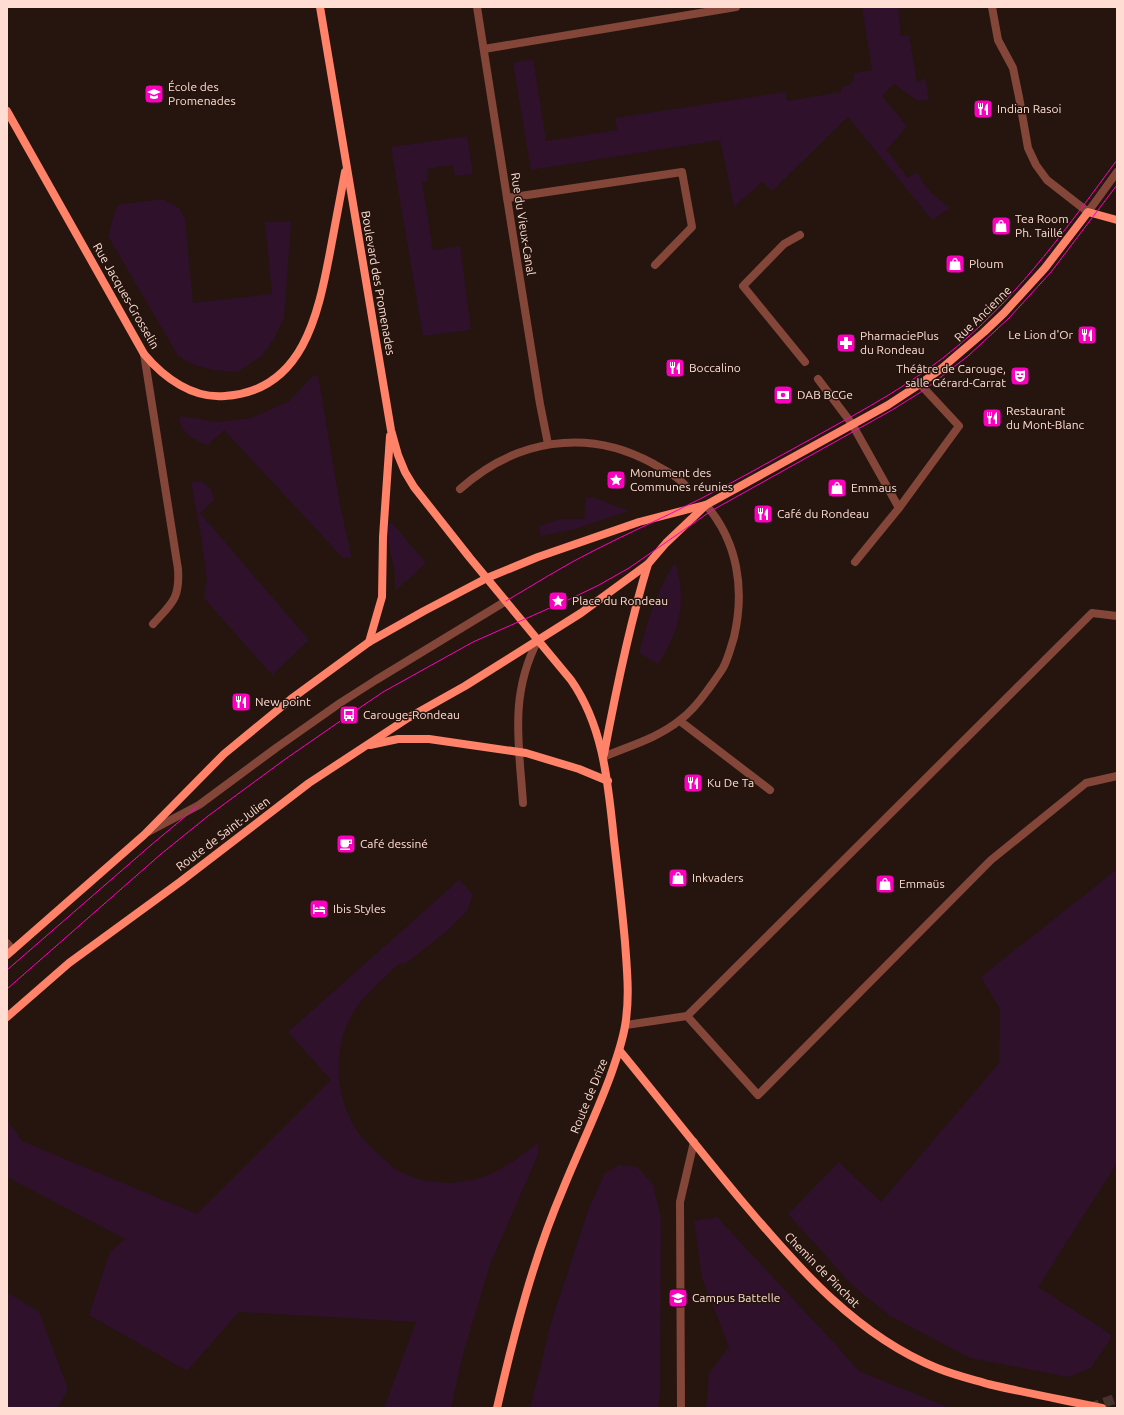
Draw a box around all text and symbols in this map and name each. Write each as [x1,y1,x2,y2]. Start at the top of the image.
place label: École des Promenades [168,80,236,107]
school or university icon: École des Promenades [143,83,165,105]
restaurant icon: Indian Rasoi [972,98,994,120]
place label: Indian Rasoi [997,102,1061,115]
street label: Rue du Vieux-Canal [509,172,538,276]
street label: Boulevard des Promenades [359,210,398,356]
place label: Tea Room Ph. Taillé [1015,212,1069,239]
shop icon: Tea Room Ph. Taillé [990,215,1012,237]
street label: Rue Jacques-Grosselin [91,241,162,351]
shop icon: Ploum [944,253,966,275]
place label: Ploum [969,257,1004,270]
street label: Rue Ancienne [952,283,1014,344]
restaurant icon: Le Lion d'Or [1076,324,1098,346]
place label: Le Lion d'Or [1008,328,1073,341]
place label: PharmaciePlus du Rondeau [860,329,939,356]
pharmacy icon: PharmaciePlus du Rondeau [835,332,857,354]
restaurant icon: Boccalino [664,357,686,379]
place label: Boccalino [689,361,741,374]
place label: Théâtre de Carouge, salle Gérard-Carrat [896,362,1006,389]
theatre icon: Théâtre de Carouge, salle Gérard-Carrat [1009,365,1031,387]
bank icon: DAB BCGe [772,384,794,406]
place label: DAB BCGe [797,388,853,401]
place label: Restaurant du Mont-Blanc [1006,404,1085,431]
restaurant icon: Restaurant du Mont-Blanc [981,407,1003,429]
place label: Monument des Communes réunies [630,466,733,493]
place icon: Monument des Communes réunies [605,469,627,491]
shop icon: Emmaus [826,477,848,499]
place label: Emmaus [851,481,897,494]
restaurant icon: Café du Rondeau [752,503,774,525]
place label: Café du Rondeau [777,507,869,520]
place icon: Place du Rondeau [547,590,569,612]
place label: Place du Rondeau [572,594,668,607]
restaurant icon: New point [230,691,252,713]
place label: New point [255,695,311,708]
bus stop icon: Carouge-Rondeau [338,704,360,726]
place label: Carouge-Rondeau [363,708,460,721]
restaurant icon: Ku De Ta [682,772,704,794]
place label: Ku De Ta [707,776,754,789]
street label: Route de Saint-Julien [173,794,272,873]
cafe icon: Café dessiné [335,833,357,855]
place label: Café dessiné [360,837,428,850]
shop icon: Inkvaders [667,867,689,889]
place label: Inkvaders [692,871,743,884]
shop icon: Emmaüs [874,873,896,895]
place label: Emmaüs [899,877,945,890]
hotel icon: Ibis Styles [308,898,330,920]
place label: Ibis Styles [333,902,386,915]
street label: Route de Drize [568,1056,610,1135]
street label: Chemin de Pinchat [782,1230,863,1310]
school or university icon: Campus Battelle [667,1287,689,1309]
place label: Campus Battelle [692,1291,780,1304]

